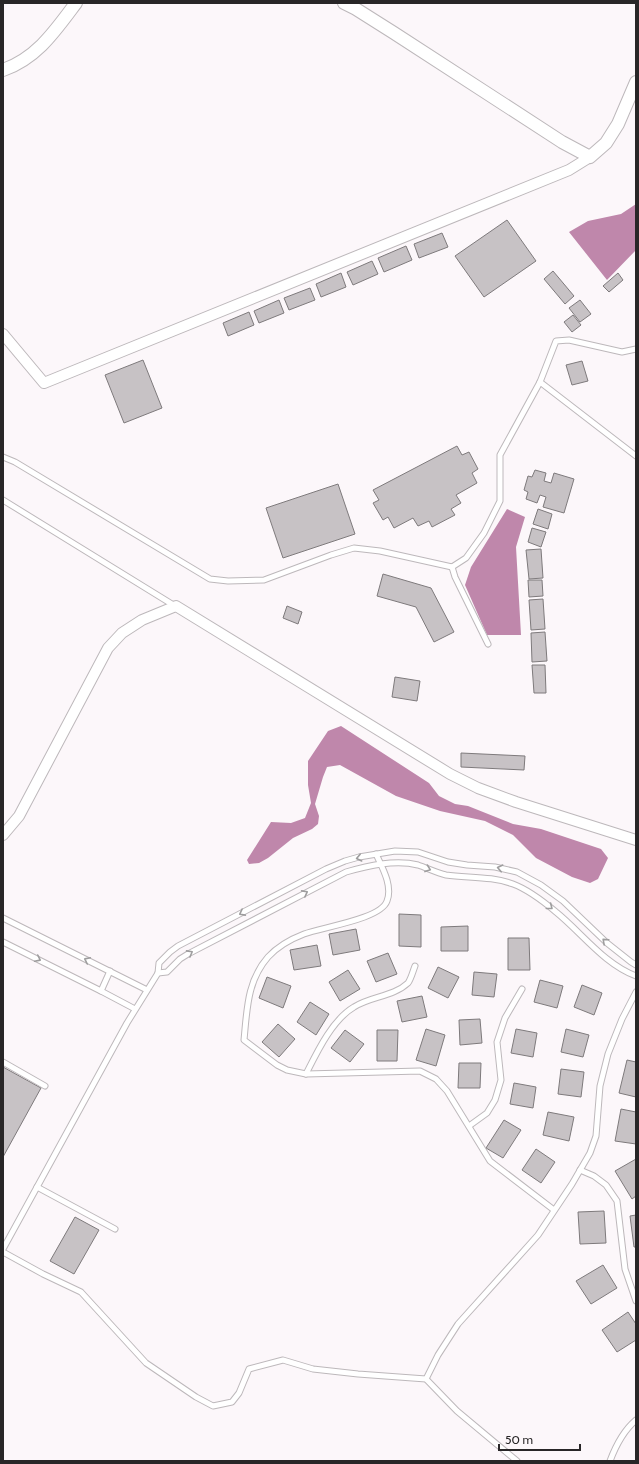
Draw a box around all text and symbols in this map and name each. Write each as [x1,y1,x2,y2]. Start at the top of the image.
one-way arrow [356,853,362,861]
one-way arrow [425,864,432,873]
one-way arrow [497,865,503,873]
one-way arrow [301,890,308,897]
one-way arrow [545,902,552,909]
one-way arrow [238,908,246,916]
one-way arrow [602,938,610,946]
one-way arrow [186,951,193,958]
one-way arrow [34,955,41,962]
one-way arrow [84,957,92,965]
scale bar [499,1426,580,1452]
text: 50 m [505,1432,533,1447]

